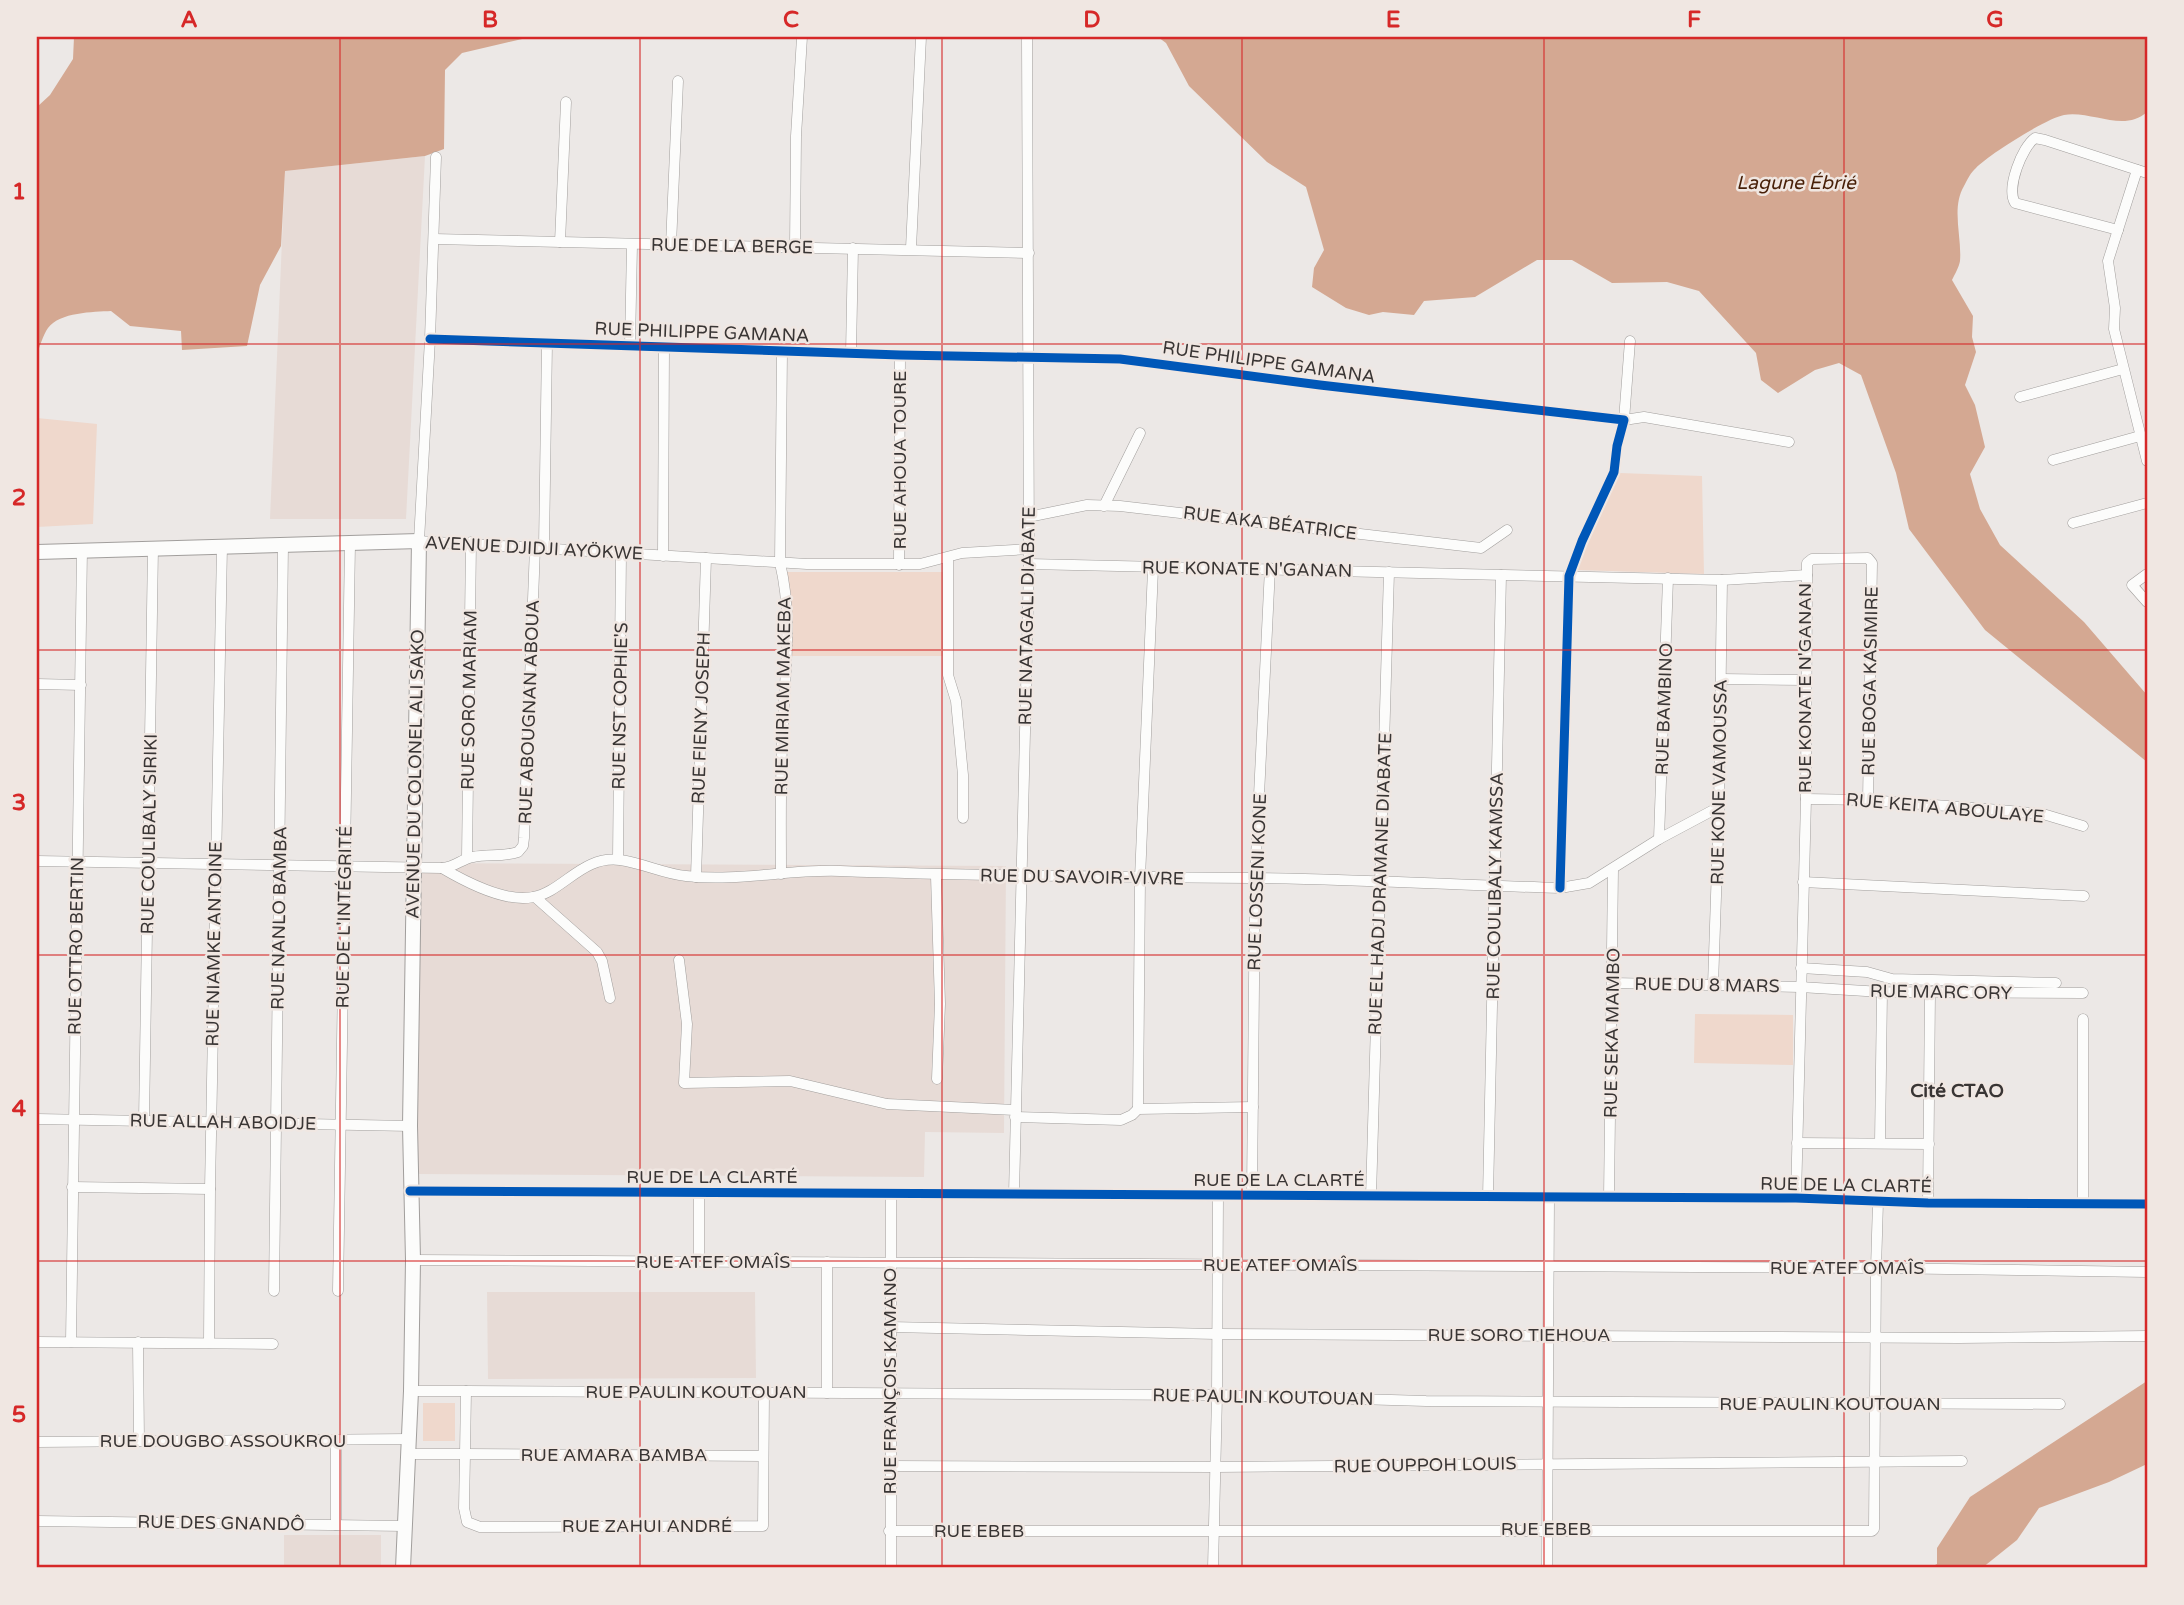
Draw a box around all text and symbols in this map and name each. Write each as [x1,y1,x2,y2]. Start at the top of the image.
text: A [180,6,198,34]
text: B [482,6,498,34]
text: C [783,6,799,34]
text: D [1083,6,1101,34]
text: E [1386,6,1400,34]
text: F [1687,6,1701,34]
text: G [1986,6,2004,34]
water label: Lagune Ébrié [1736,172,1857,194]
text: 1 [12,178,26,206]
street label: RUE DE LA BERGE [651,234,813,258]
street label: RUE PHILIPPE GAMANA [594,317,810,347]
street label: RUE PHILIPPE GAMANA [1161,336,1377,388]
street label: RUE AHOUA TOURE [889,371,911,549]
text: 2 [12,484,26,512]
street label: RUE AKA BÉATRICE [1182,501,1358,545]
street label: RUE NATAGALI DIABATE [1014,506,1040,726]
street label: AVENUE DJIDJI AYÖKWE [424,531,644,565]
street label: RUE KONATE N'GANAN [1142,556,1352,582]
street label: RUE KONATE N'GANAN [1794,583,1816,793]
street label: RUE BOGA KASIMIRE [1857,586,1883,776]
street label: RUE MIRIAM MAKEBA [770,596,796,796]
street label: RUE ABOUGNAN ABOUA [514,599,544,825]
street label: RUE SORO MARIAM [456,610,482,790]
street label: RUE NST COPHIE'S [608,622,632,790]
street label: AVENUE DU COLONEL ALI SAKO [401,629,429,919]
street label: RUE FIENY JOSEPH [687,632,715,804]
street label: RUE BAMBINO [1651,642,1677,776]
street label: RUE KONE VAMOUSSA [1706,679,1732,885]
street label: RUE EL HADJ DRAMANE DIABATE [1364,732,1396,1036]
street label: RUE COULIBALY SIRIKI [136,733,162,935]
street label: RUE COULIBALY KAMSSA [1482,772,1508,1000]
street label: RUE KEITA ABOULAYE [1845,788,2045,828]
text: 3 [12,789,26,817]
street label: RUE LOSSENI KONE [1243,793,1271,971]
street label: RUE NANLO BAMBA [266,826,292,1010]
street label: RUE DE L'INTÉGRITÉ [331,826,357,1008]
street label: RUE NIAMKE ANTOINE [201,841,227,1047]
street label: RUE OTTRO BERTIN [63,857,89,1035]
street label: RUE DU SAVOIR-VIVRE [980,864,1184,890]
street label: RUE SEKA MAMBO [1600,948,1624,1118]
street label: RUE DU 8 MARS [1634,973,1780,997]
street label: RUE MARC ORY [1870,980,2013,1004]
district label: Cité CTAO [1910,1080,2004,1102]
text: 4 [12,1095,27,1123]
street label: RUE ALLAH ABOIDJE [129,1109,317,1135]
street label: RUE DE LA CLARTÉ [626,1166,798,1188]
street label: RUE DE LA CLARTÉ [1193,1169,1365,1191]
street label: RUE DE LA CLARTÉ [1760,1173,1932,1197]
street label: RUE ATEF OMAÎS [636,1251,790,1273]
street label: RUE ATEF OMAÎS [1203,1254,1357,1276]
street label: RUE ATEF OMAÎS [1770,1257,1924,1279]
street label: RUE FRANÇOIS KAMANO [879,1268,901,1494]
street label: RUE SORO TIEHOUA [1428,1324,1610,1346]
street label: RUE PAULIN KOUTOUAN [585,1381,807,1403]
street label: RUE PAULIN KOUTOUAN [1152,1384,1374,1410]
street label: RUE PAULIN KOUTOUAN [1719,1393,1941,1415]
text: 5 [12,1401,26,1429]
street label: RUE DOUGBO ASSOUKROU [100,1430,346,1452]
street label: RUE AMARA BAMBA [521,1444,707,1466]
street label: RUE OUPPOH LOUIS [1333,1452,1517,1478]
street label: RUE DES GNANDÔ [137,1511,305,1535]
street label: RUE ZAHUI ANDRÉ [562,1515,732,1537]
street label: RUE EBEB [1501,1518,1591,1540]
street label: RUE EBEB [934,1520,1024,1542]

